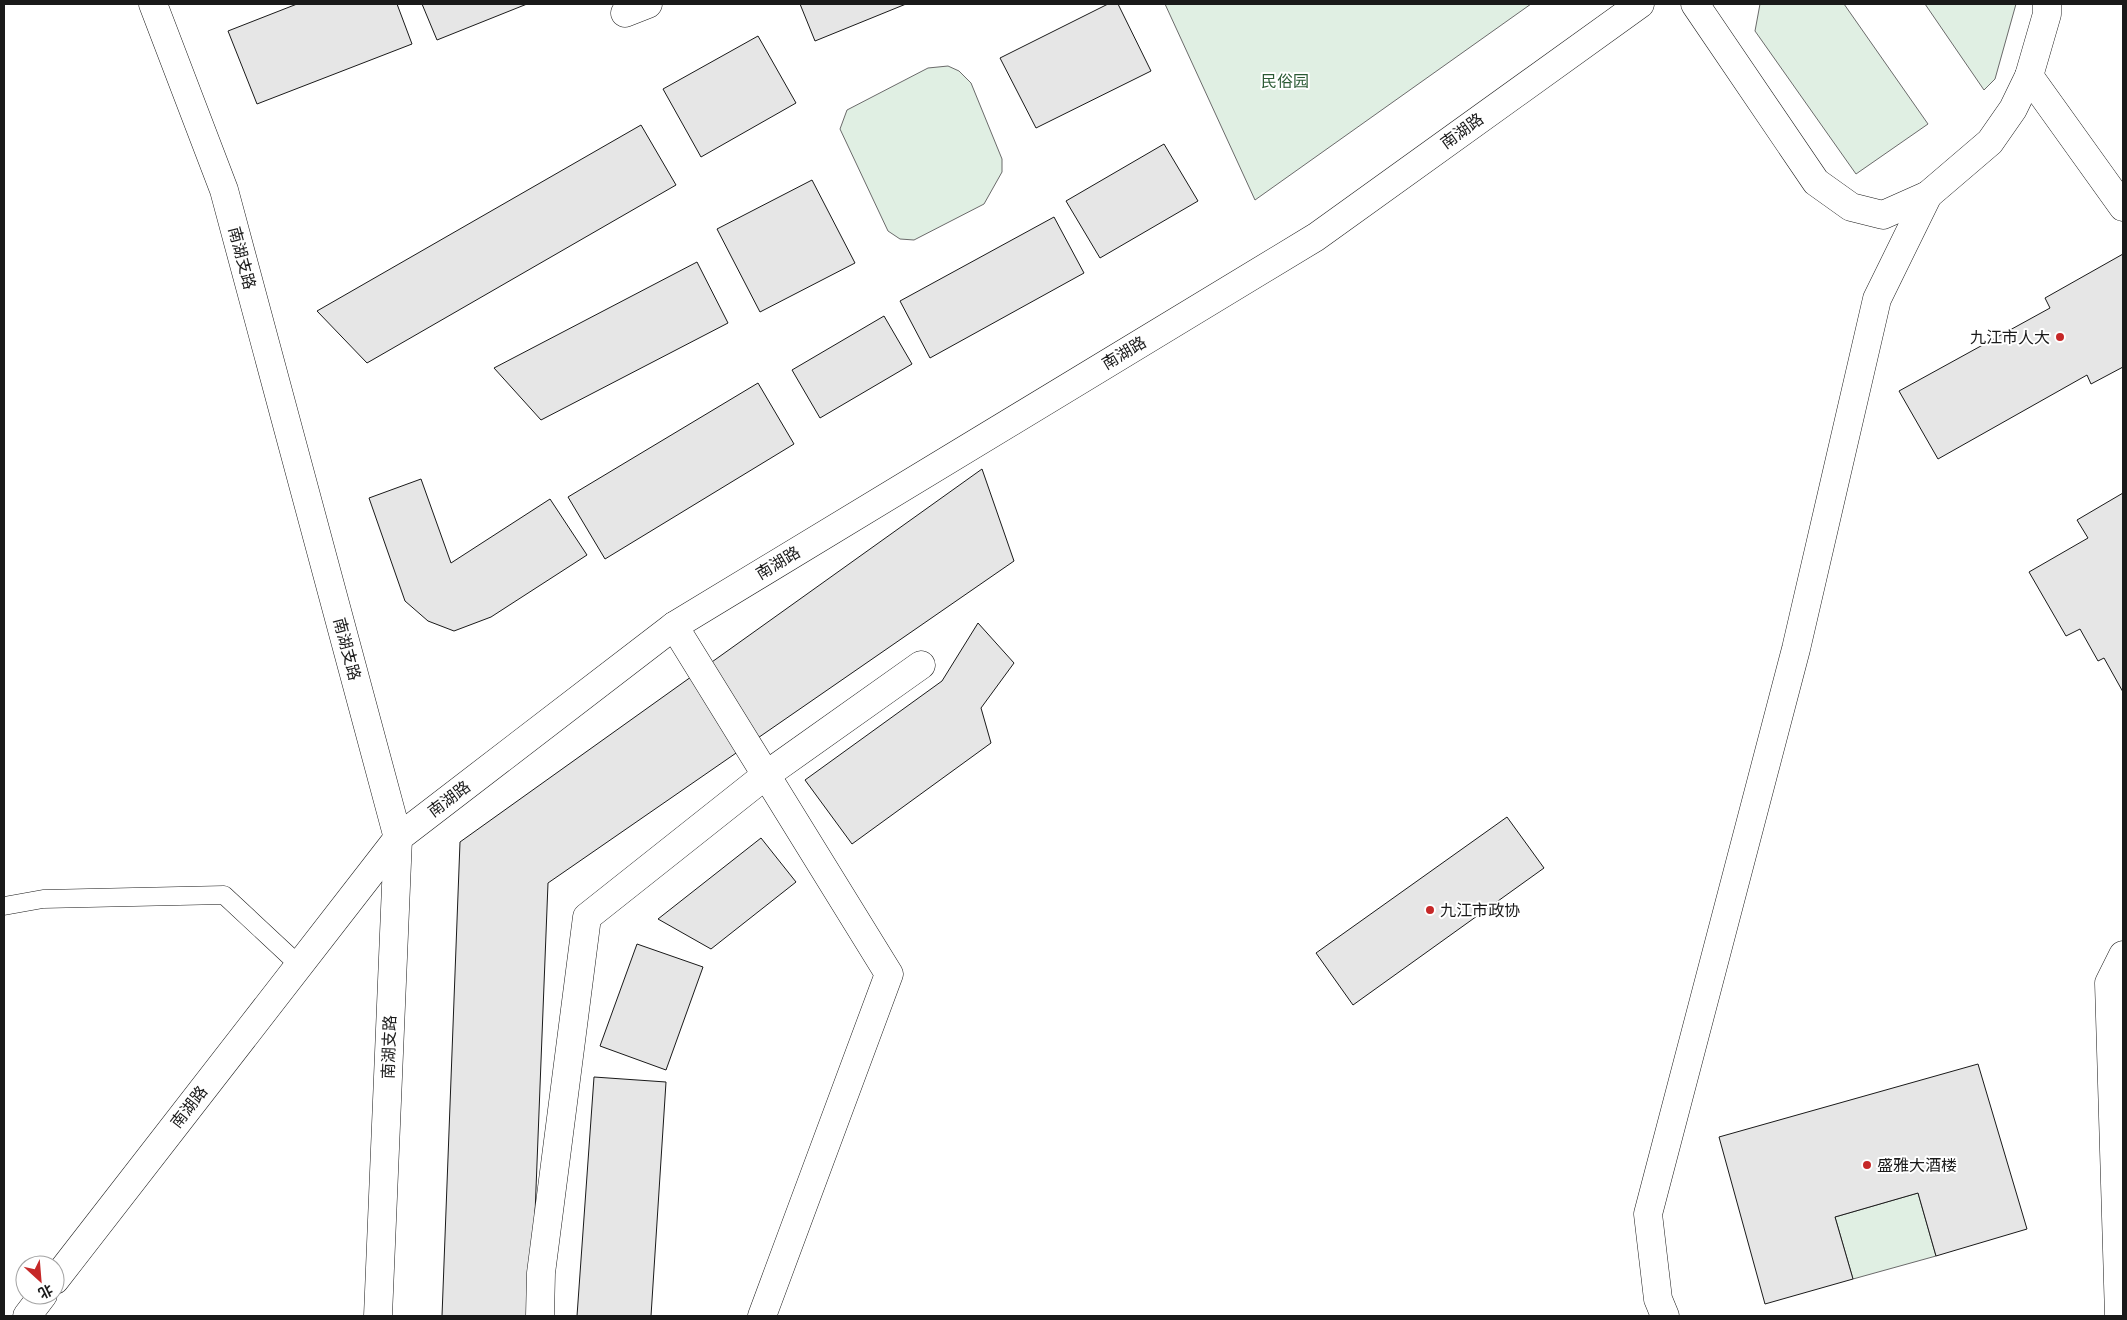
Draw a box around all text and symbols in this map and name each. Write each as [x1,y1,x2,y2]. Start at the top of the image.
park label: 民俗园 [1261,72,1309,91]
street label: 南湖路 [1437,109,1487,153]
street label: 南湖支路 [225,225,259,291]
place label: 九江市人大 [1970,328,2050,347]
marker: 九江市人大 [2054,331,2066,343]
street label: 南湖路 [1099,332,1149,374]
street label: 南湖路 [753,542,803,584]
street label: 南湖支路 [330,616,364,682]
street label: 南湖路 [424,777,474,821]
place label: 九江市政协 [1440,901,1520,920]
marker: 九江市政协 [1424,904,1436,916]
street label: 南湖支路 [378,1015,400,1079]
street label: 南湖路 [167,1082,211,1132]
place label: 盛雅大酒楼 [1877,1156,1957,1175]
marker: 盛雅大酒楼 [1861,1159,1873,1171]
north arrow [15,1255,65,1305]
text: 北 [35,1281,56,1303]

